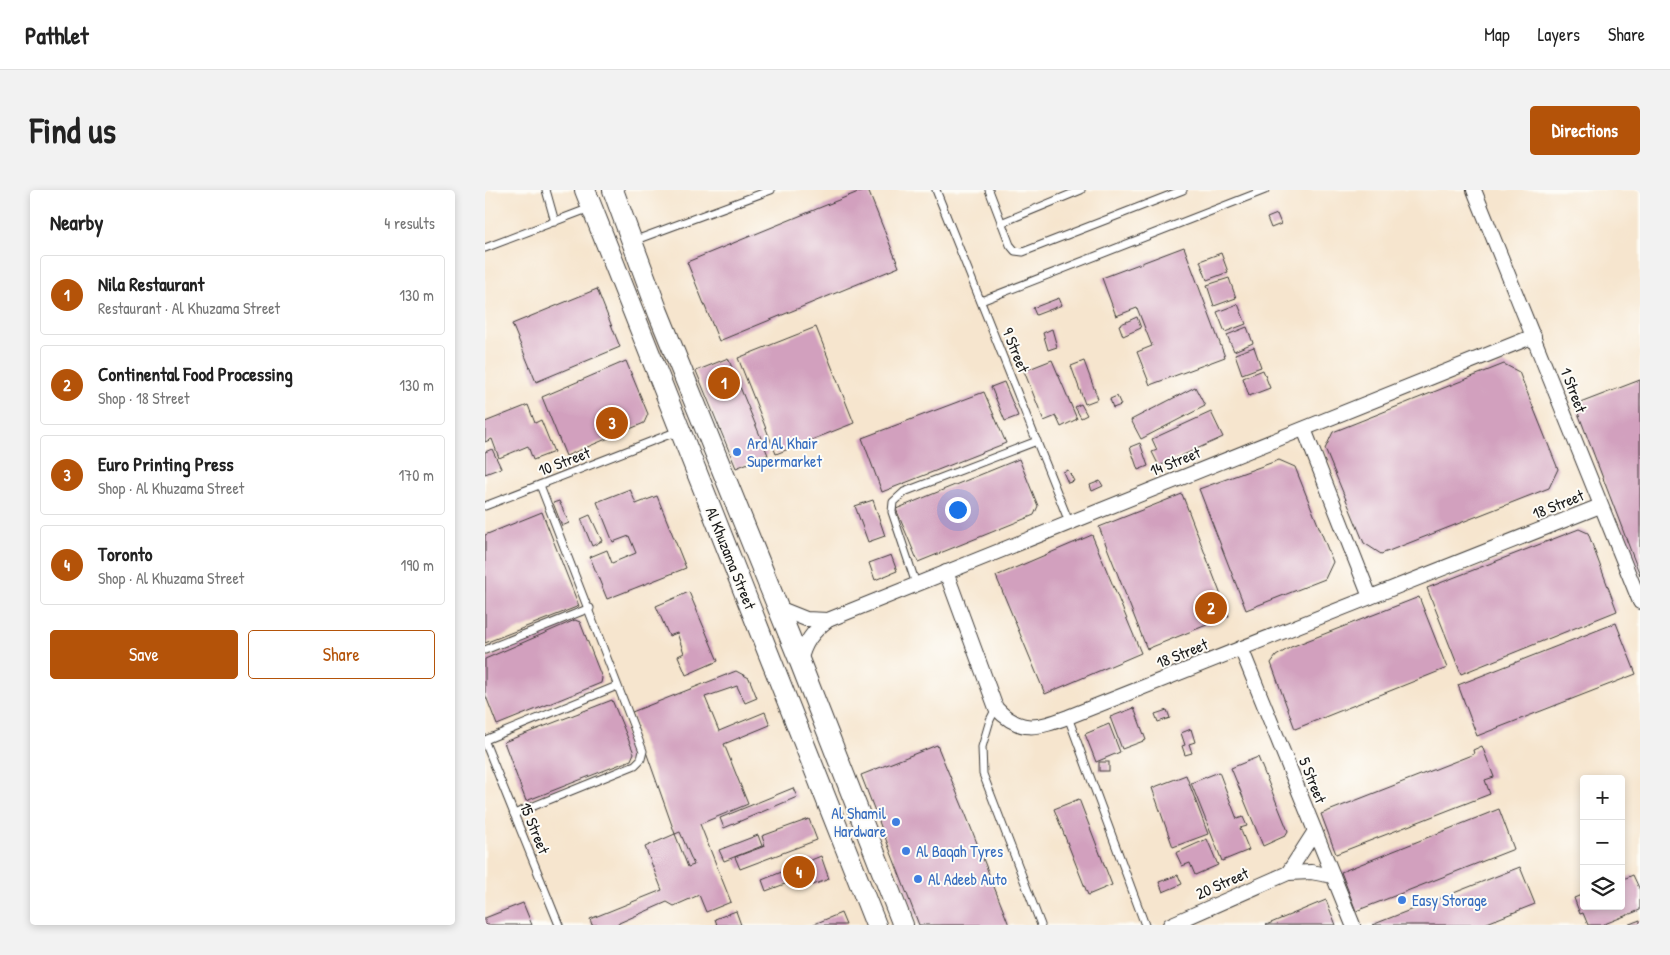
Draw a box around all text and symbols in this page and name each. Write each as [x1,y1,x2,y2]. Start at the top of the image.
text: Pathlet [25,19,88,51]
text: Map [1484,22,1510,47]
text: Layers [1538,22,1580,47]
text: Share [1608,22,1645,47]
button: Directions [1530,106,1640,155]
text: Find us [30,107,116,154]
text: Nearby [50,208,103,237]
text: 4 results [384,212,435,234]
text: Nila Restaurant [98,271,204,297]
text: 1 [64,284,70,306]
text: 130 m [399,284,434,306]
text: Restaurant · Al Khuzama Street [98,297,280,319]
street label: 9 Street [997,324,1035,376]
text: Continental Food Processing [98,361,293,387]
pin: 1 [708,364,740,402]
street label: 1 Street [1555,364,1593,416]
text: 2 [63,374,71,396]
text: 130 m [399,374,434,396]
text: Shop · 18 Street [98,387,190,409]
pin: 3 [596,404,628,442]
place label: Ard Al Khair Supermarket [747,432,822,472]
street label: 10 Street [535,441,594,481]
street label: 14 Street [1146,441,1204,481]
marker: Ard Al Khair Supermarket [731,446,743,458]
text: Euro Printing Press [98,451,234,477]
text: 3 [63,464,71,486]
text: 170 m [399,464,434,486]
text: Shop · Al Khuzama Street [98,477,244,499]
street label: 18 Street [1529,484,1587,524]
your location [945,497,971,523]
street label: Al Khuzama Street [700,504,762,613]
text: Toronto [98,541,152,567]
text: 4 [64,554,70,576]
text: 190 m [401,554,434,576]
text: Shop · Al Khuzama Street [98,567,244,589]
pin: 2 [1195,589,1227,627]
button: Save [50,630,238,679]
button: Share [248,630,435,679]
street label: 18 Street [1153,633,1211,673]
street label: 5 Street [1294,754,1332,807]
map controls [1580,775,1625,910]
button: + [1580,775,1625,820]
street label: 15 Street [515,799,555,857]
place label: Al Shamil Hardware [831,802,887,842]
marker: Al Shamil Hardware [890,816,902,828]
button: − [1580,820,1625,865]
place label: Al Baqah Tyres [916,840,1003,862]
marker: Al Baqah Tyres [900,845,912,857]
pin: 4 [783,853,815,891]
street label: 20 Street [1192,861,1252,904]
button: layers [1580,865,1625,910]
place label: Al Adeeb Auto [928,868,1008,890]
marker: Al Adeeb Auto [912,873,924,885]
place label: Easy Storage [1412,889,1488,911]
marker: Easy Storage [1396,894,1408,906]

